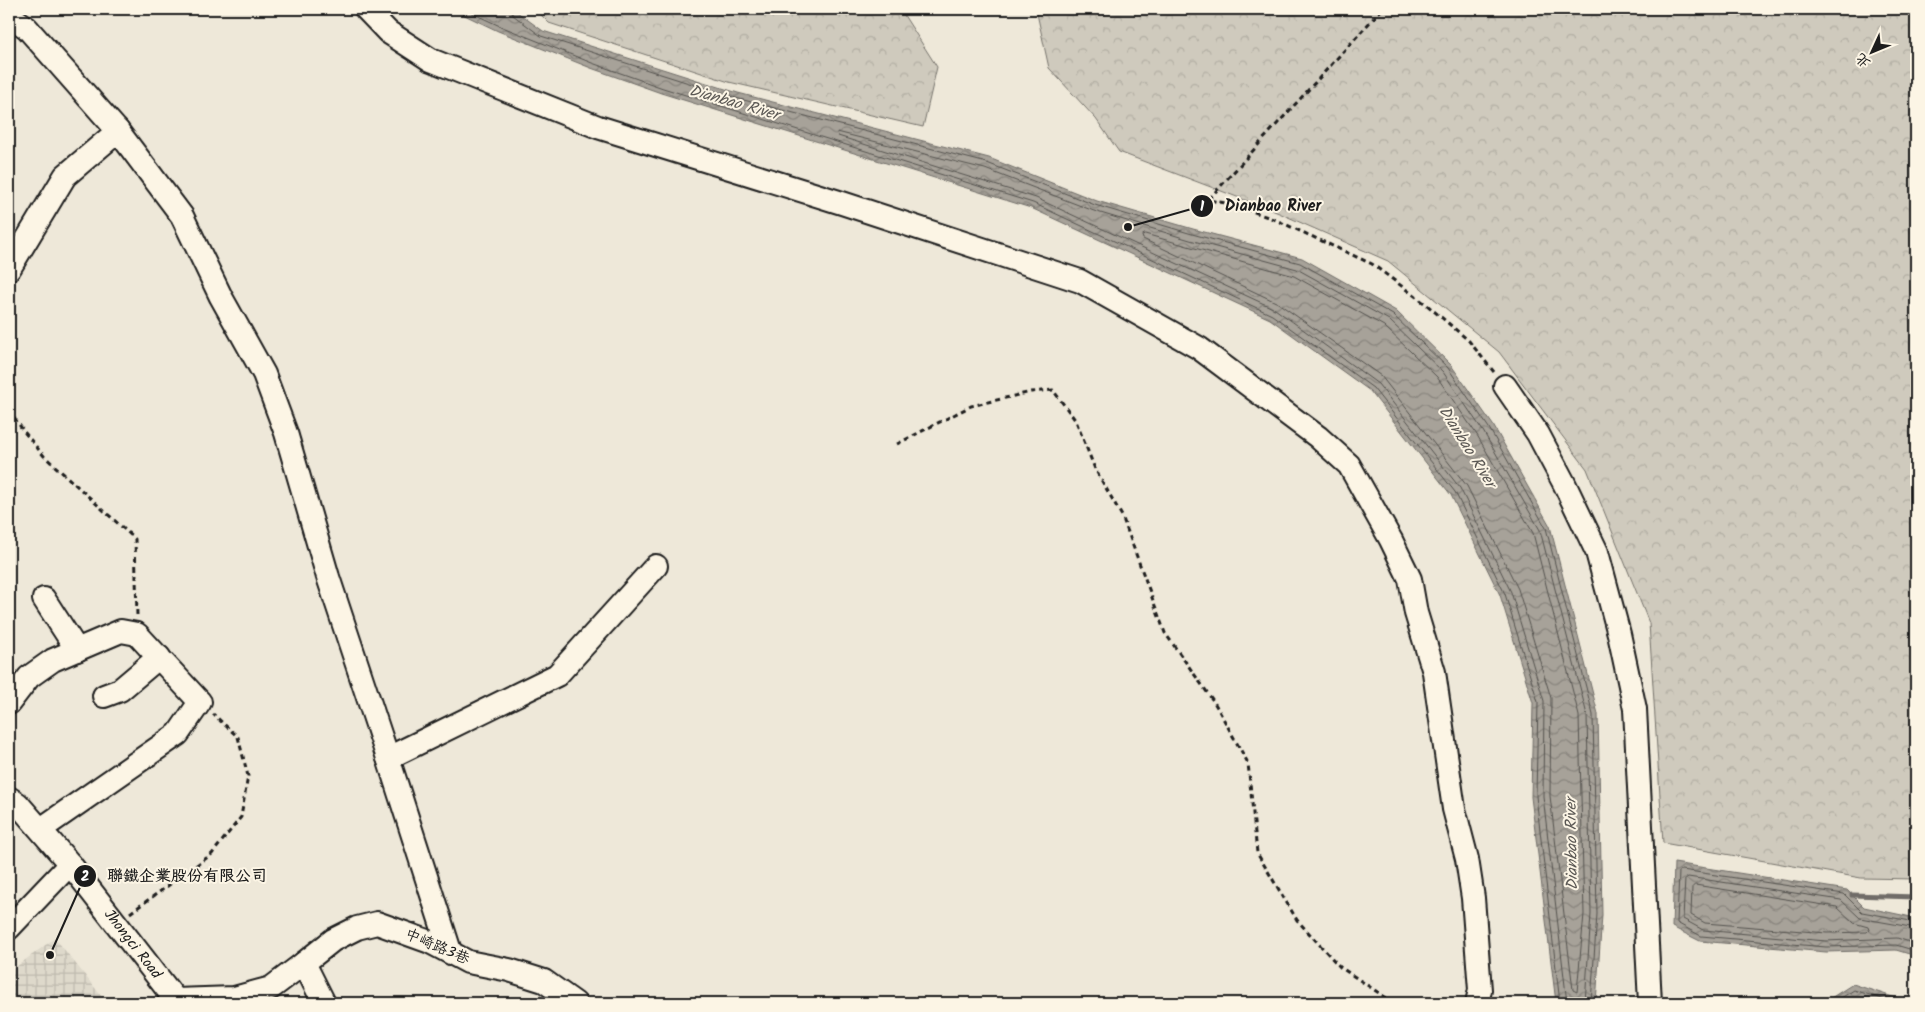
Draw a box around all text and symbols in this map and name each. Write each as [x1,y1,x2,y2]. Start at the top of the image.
north arrow [1848,28,1898,78]
text: 北 [1851,48,1876,73]
water label: Dianbao River [686,78,785,129]
callout: Dianbao River [1189,190,1331,221]
text: Dianbao River [1225,194,1323,219]
text: 1 [1200,195,1205,219]
water label: Dianbao River [1432,401,1504,496]
water label: Dianbao River [1559,794,1585,890]
callout: 聯鐵企業股份有限公司 [72,860,277,891]
text: 聯鐵企業股份有限公司 [107,864,267,889]
text: 2 [81,865,90,889]
street label: Jhongci Road [97,904,168,985]
street label: 中崎路3巷 [401,923,473,971]

